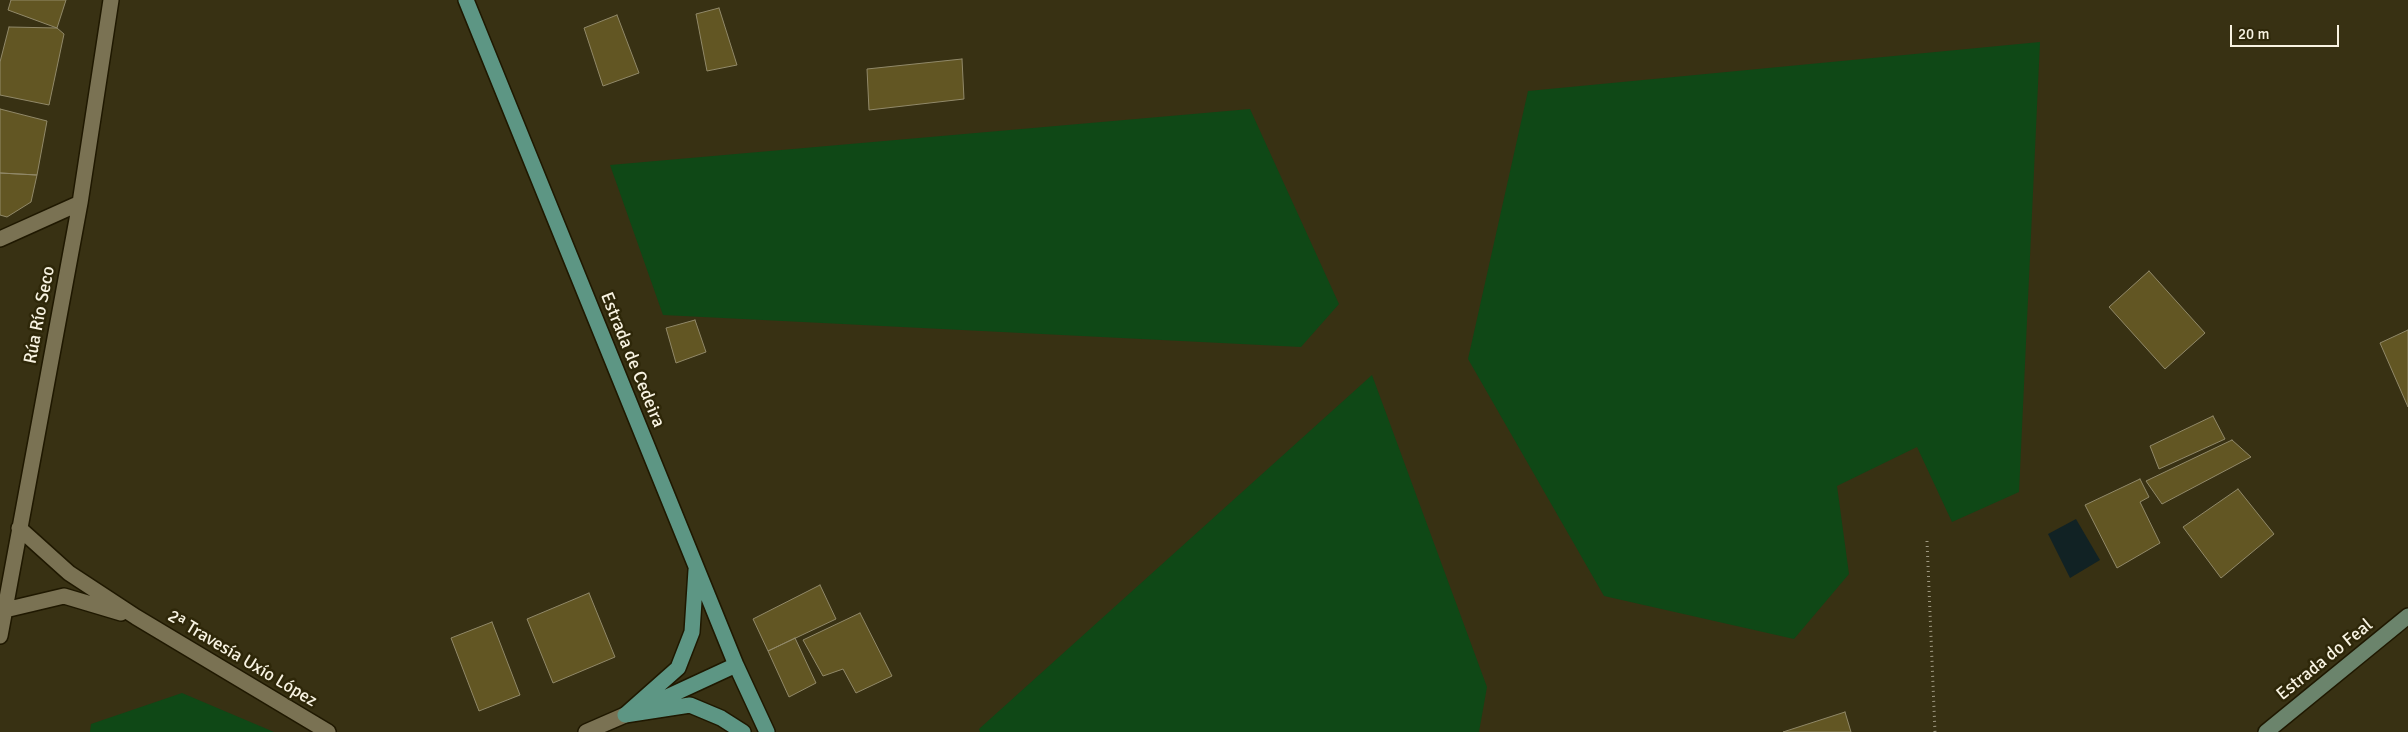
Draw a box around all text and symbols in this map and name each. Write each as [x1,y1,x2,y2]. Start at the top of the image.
scale bar [2233,15,2342,47]
text: 20 m [2238,25,2269,43]
street label: Rúa Río Seco [20,264,60,366]
street label: Estrada de Cedeira [595,289,669,431]
street label: 2ª Travesía Uxío López [163,606,321,712]
street label: Estrada do Feal [2272,615,2378,705]

